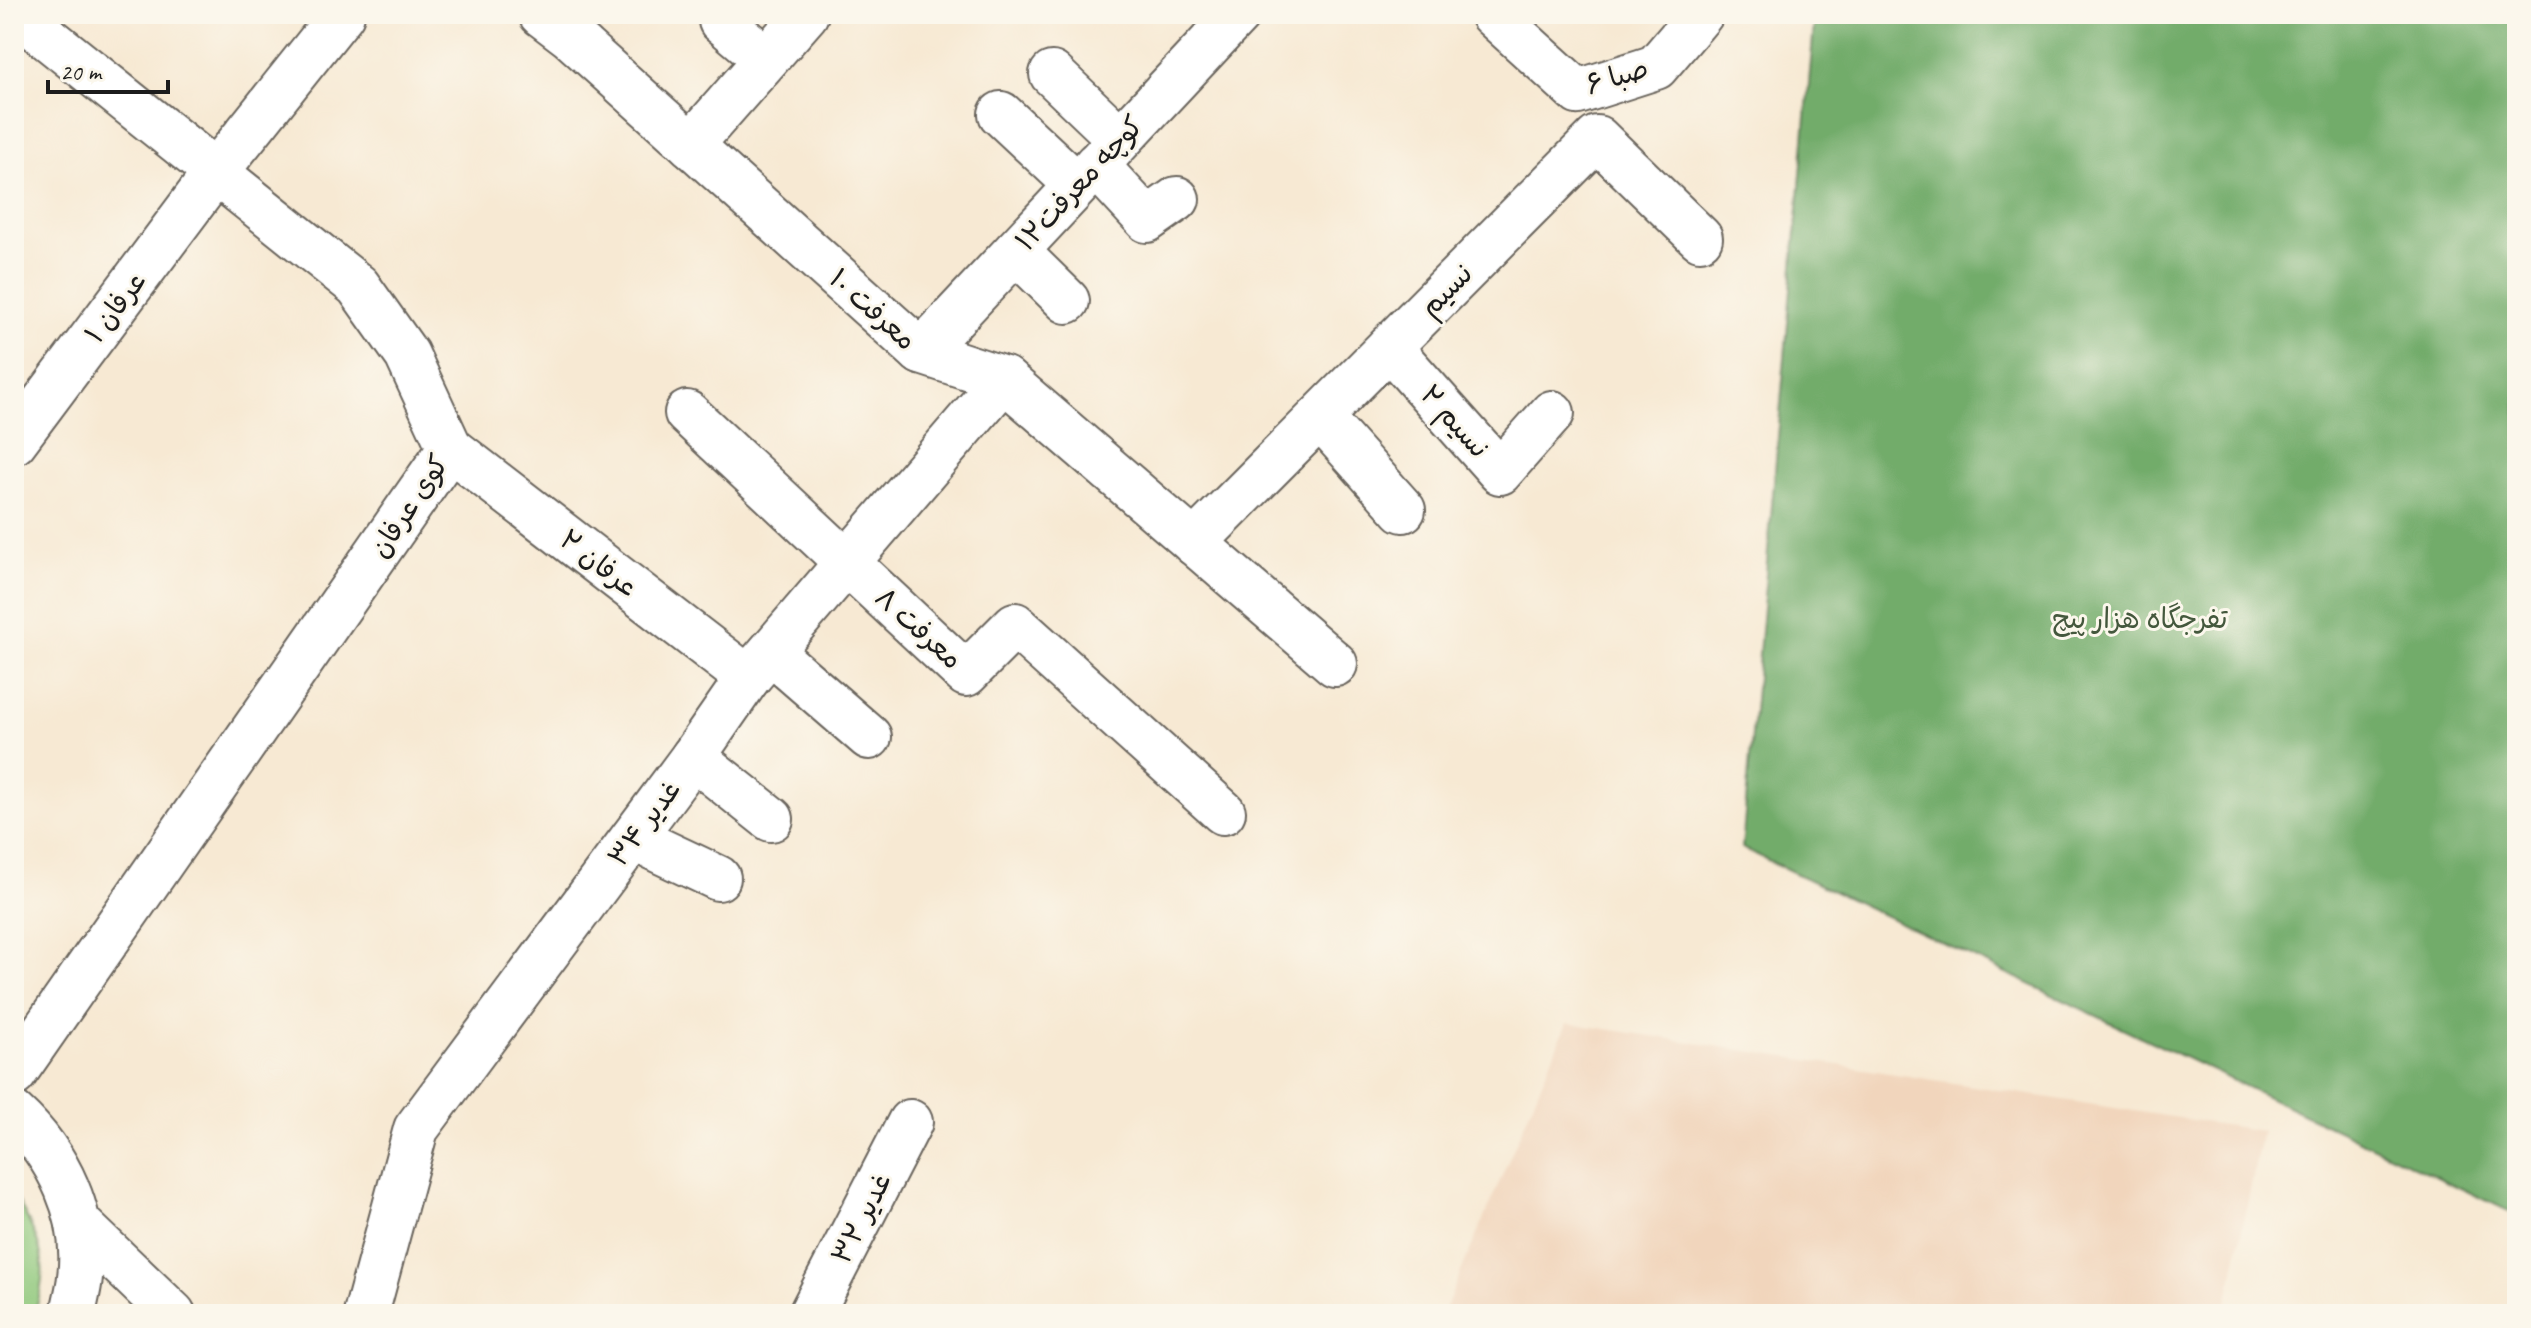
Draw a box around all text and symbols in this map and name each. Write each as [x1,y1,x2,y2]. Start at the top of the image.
scale bar [48,44,168,94]
street label: ۶ صبا [1581,50,1653,102]
text: 20 m [60,57,103,87]
street label: کوچه معرفت۱۲ [1007,108,1151,258]
street label: نسیم [1412,256,1483,327]
street label: معرفت ۱۰ [822,261,924,357]
street label: عرفان ۱ [77,264,153,350]
street label: ۲ نسیم [1410,377,1497,468]
street label: کوی عرفان [362,448,456,564]
street label: ۲ عرفان [553,522,645,604]
street label: معرفت ۸ [868,580,970,676]
park label: تفرجگاه هزار پیچ [2052,601,2229,637]
street label: ۳۴ غدیر [600,773,688,873]
street label: ۳۲ غدیر [823,1167,899,1269]

